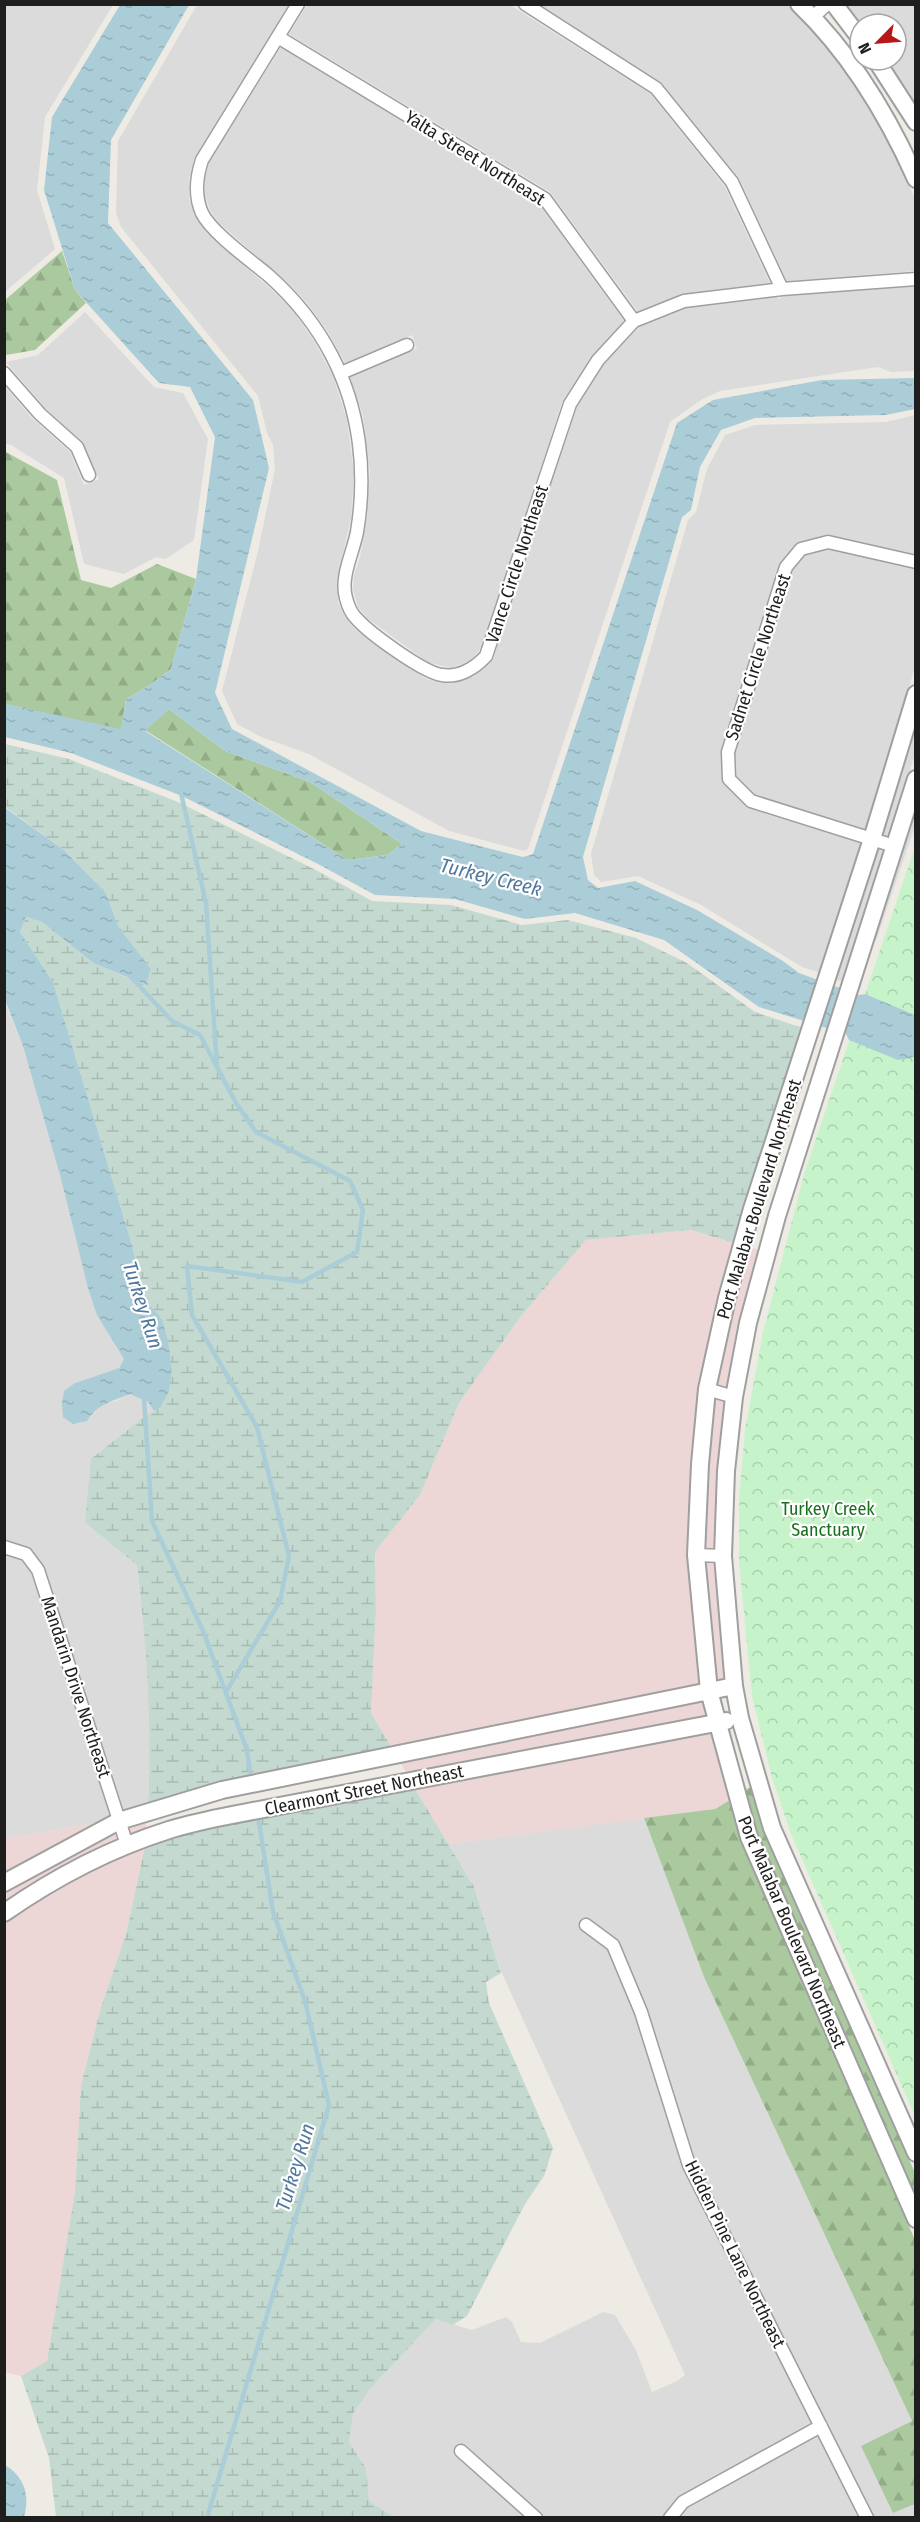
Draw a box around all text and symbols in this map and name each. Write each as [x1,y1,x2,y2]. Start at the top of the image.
north arrow [848,12,908,72]
text: N [854,40,875,56]
street label: Yalta Street Northeast [401,106,549,210]
street label: Vance Circle Northeast [481,482,553,646]
street label: Sadnet Circle Northeast [721,571,795,743]
water label: Turkey Creek [438,853,544,901]
street label: Port Malabar Boulevard Northeast [712,1076,806,1322]
water label: Turkey Run [118,1258,168,1352]
park label: Turkey Creek Sanctuary [781,1498,875,1541]
street label: Mandarin Drive Northeast [36,1593,116,1781]
street label: Clearmont Street Northeast [263,1760,465,1820]
street label: Port Malabar Boulevard Northeast [733,1813,851,2051]
water label: Turkey Run [270,2120,320,2214]
street label: Hidden Pine Lane Northeast [680,2156,790,2352]

